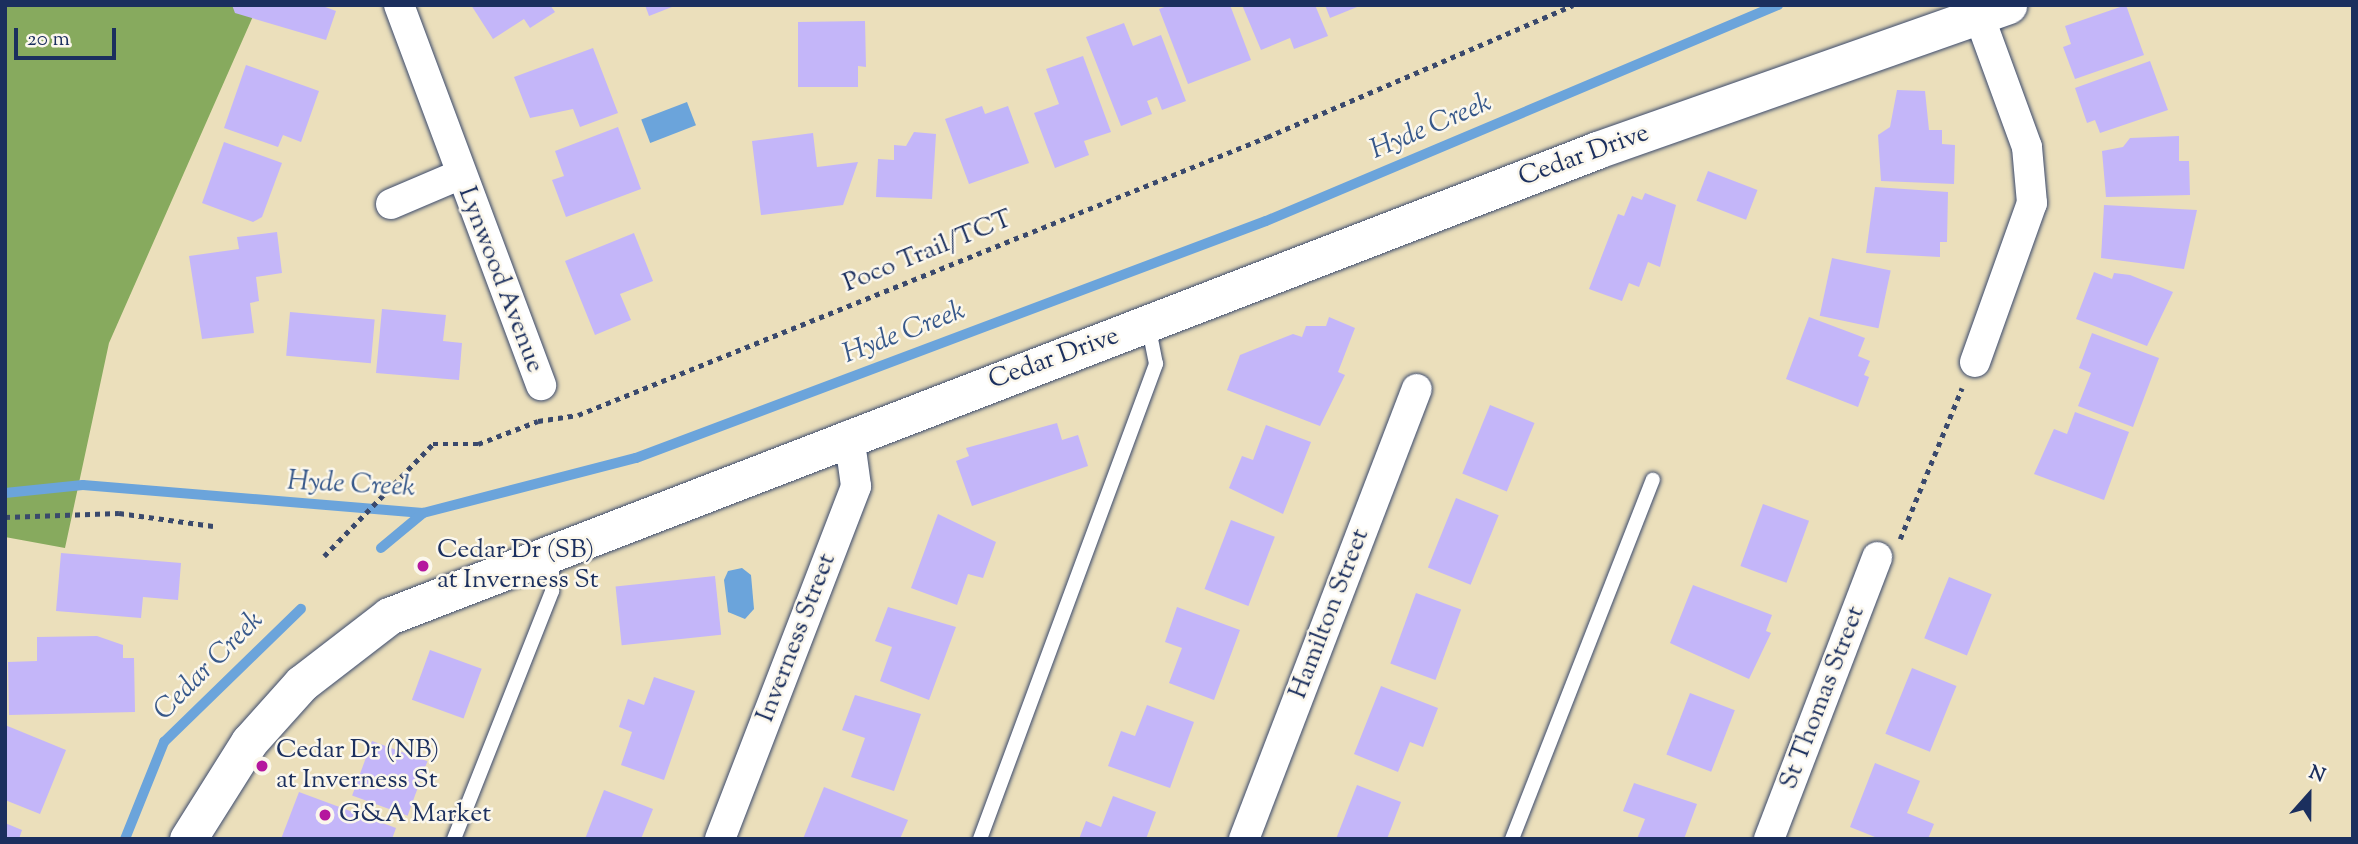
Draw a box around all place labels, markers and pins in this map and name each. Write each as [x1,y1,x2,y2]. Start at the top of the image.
place label: Cedar Dr (SB) at Inverness St [437,535,599,596]
marker: Cedar Dr (SB) at Inverness St [415,558,431,574]
place label: Cedar Dr (NB) at Inverness St [276,735,439,796]
marker: Cedar Dr (NB) at Inverness St [254,758,270,774]
place label: G&A Market [339,799,491,831]
marker: G&A Market [317,807,333,823]

